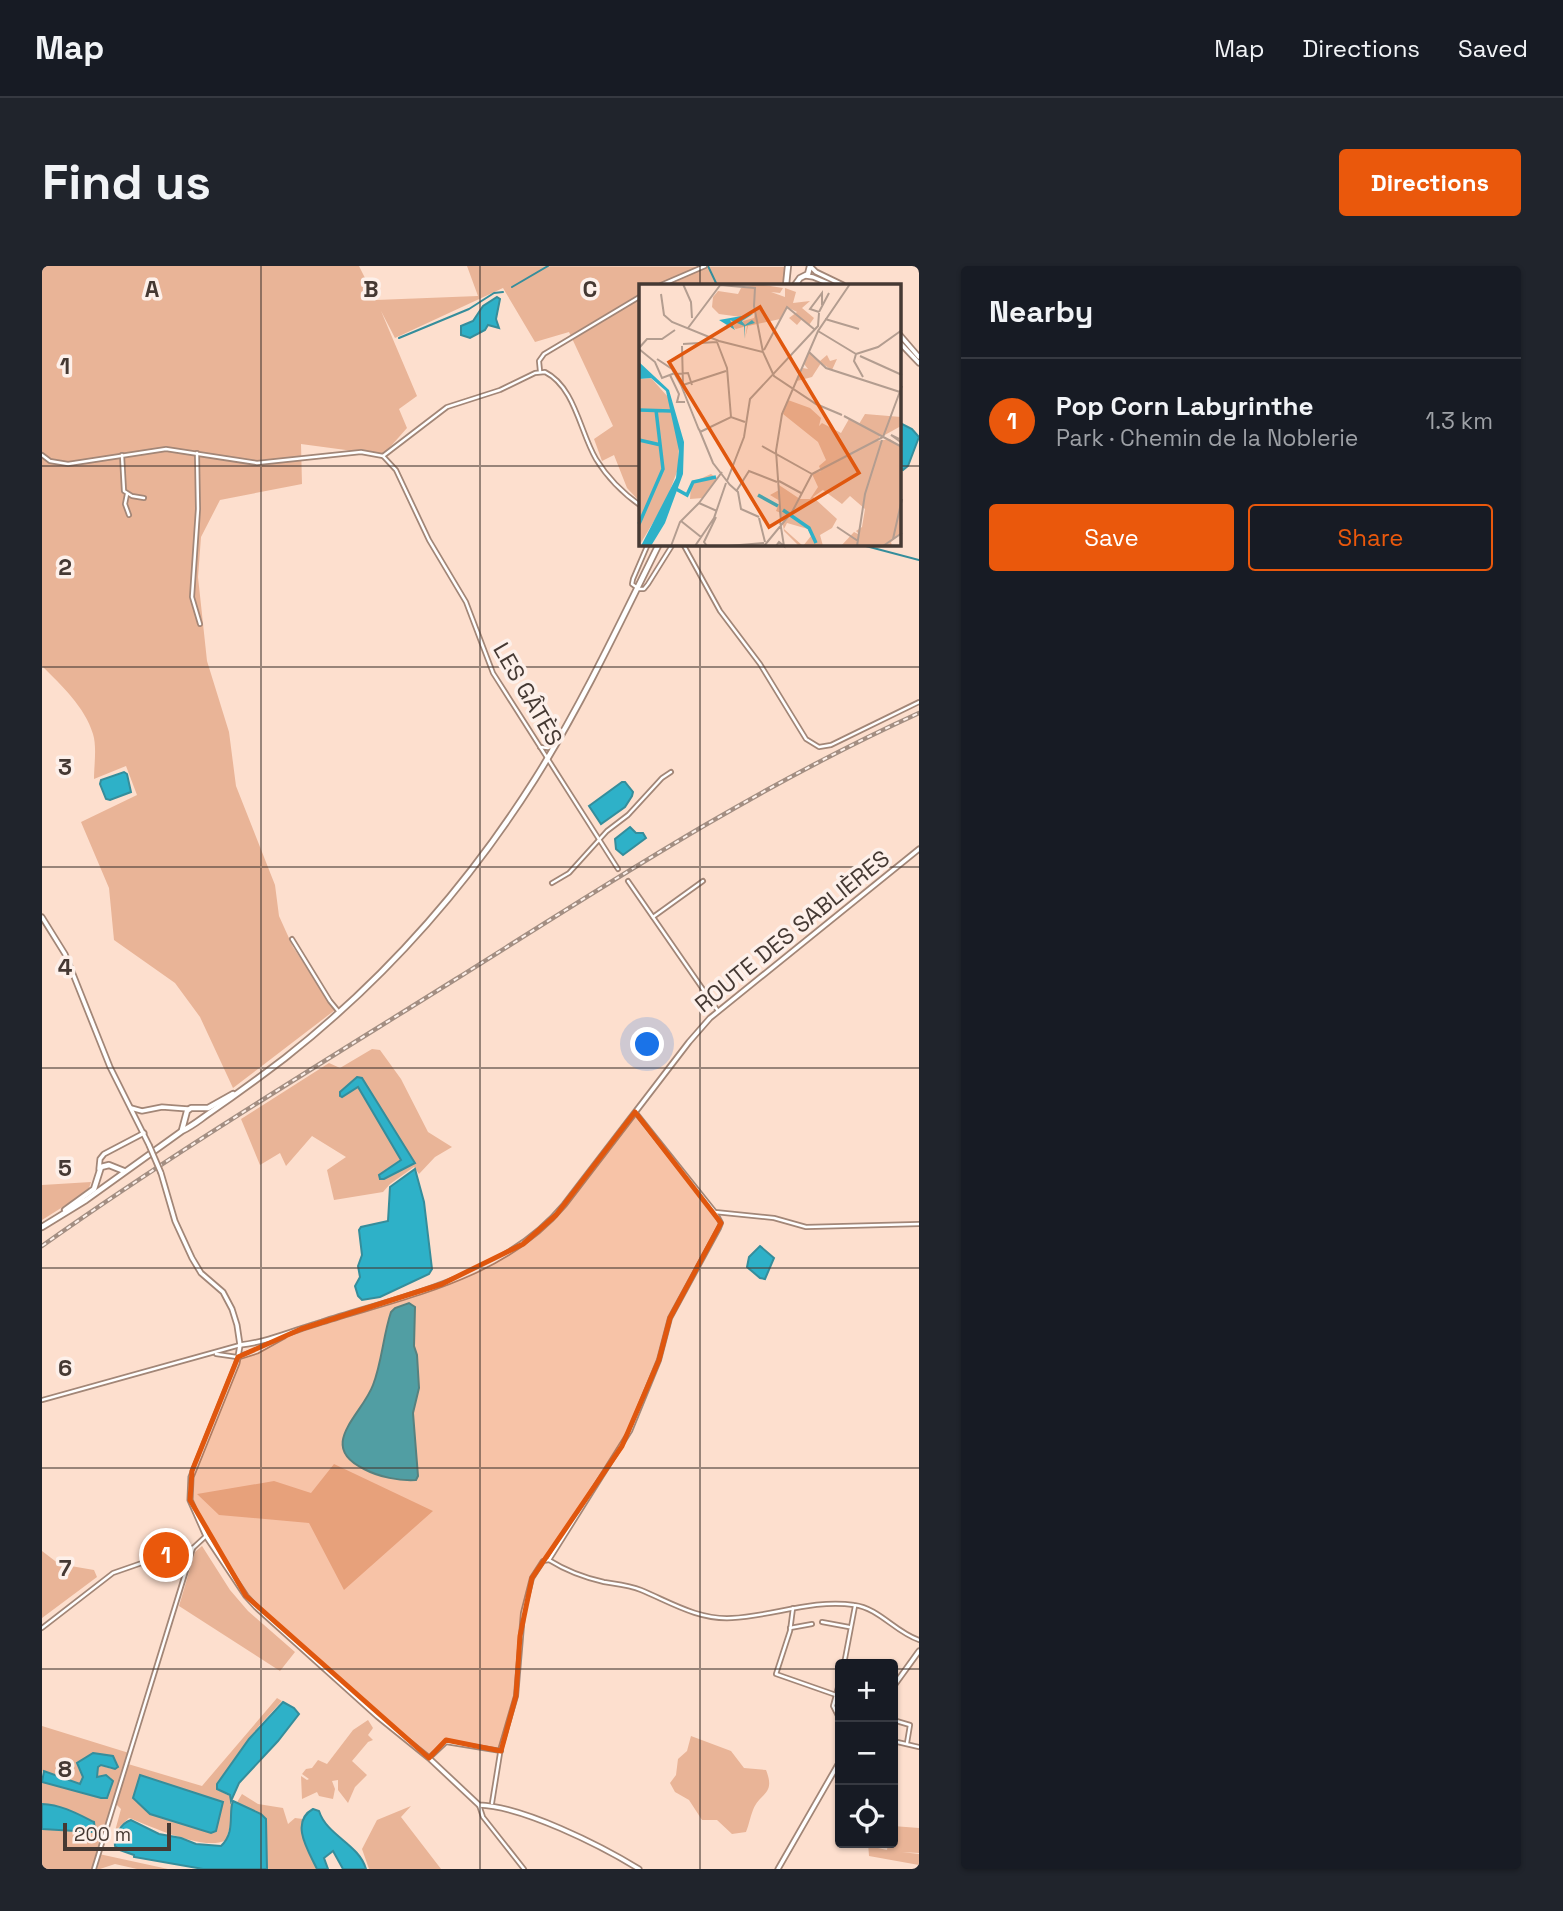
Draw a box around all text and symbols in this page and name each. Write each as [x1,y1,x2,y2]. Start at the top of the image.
text: Map [35,27,104,69]
text: Map [1214,33,1264,64]
text: Directions [1302,33,1420,64]
text: Saved [1458,33,1528,64]
button: Directions [1339,149,1521,216]
text: Find us [42,151,211,213]
text: A [145,274,160,304]
text: B [363,274,379,304]
text: C [583,274,597,304]
inset map [639,284,902,546]
text: Nearby [989,292,1093,331]
text: 1 [60,351,70,381]
text: Pop Corn Labyrinthe [1056,389,1314,423]
text: 1 [1007,406,1017,436]
text: 1.3 km [1426,406,1493,436]
text: Park · Chemin de la Noblerie [1056,423,1358,453]
button: Save [989,504,1234,571]
button: Share [1248,504,1493,571]
text: 2 [58,552,72,582]
street label: LES GÂTÈS [487,637,569,751]
text: 3 [58,752,72,782]
street label: ROUTE DES SABLIÈRES [688,843,896,1019]
text: 4 [58,952,73,982]
your location [630,1027,664,1061]
text: 5 [58,1153,72,1183]
text: 6 [58,1353,72,1383]
pin: 1 [143,1529,189,1581]
text: 7 [59,1553,72,1583]
map controls [835,1659,898,1848]
button: + [835,1659,898,1722]
button: − [835,1722,898,1785]
text: 8 [58,1754,72,1784]
button: locate [835,1785,898,1848]
scale bar [63,1820,172,1852]
text: 200 m [74,1822,131,1847]

